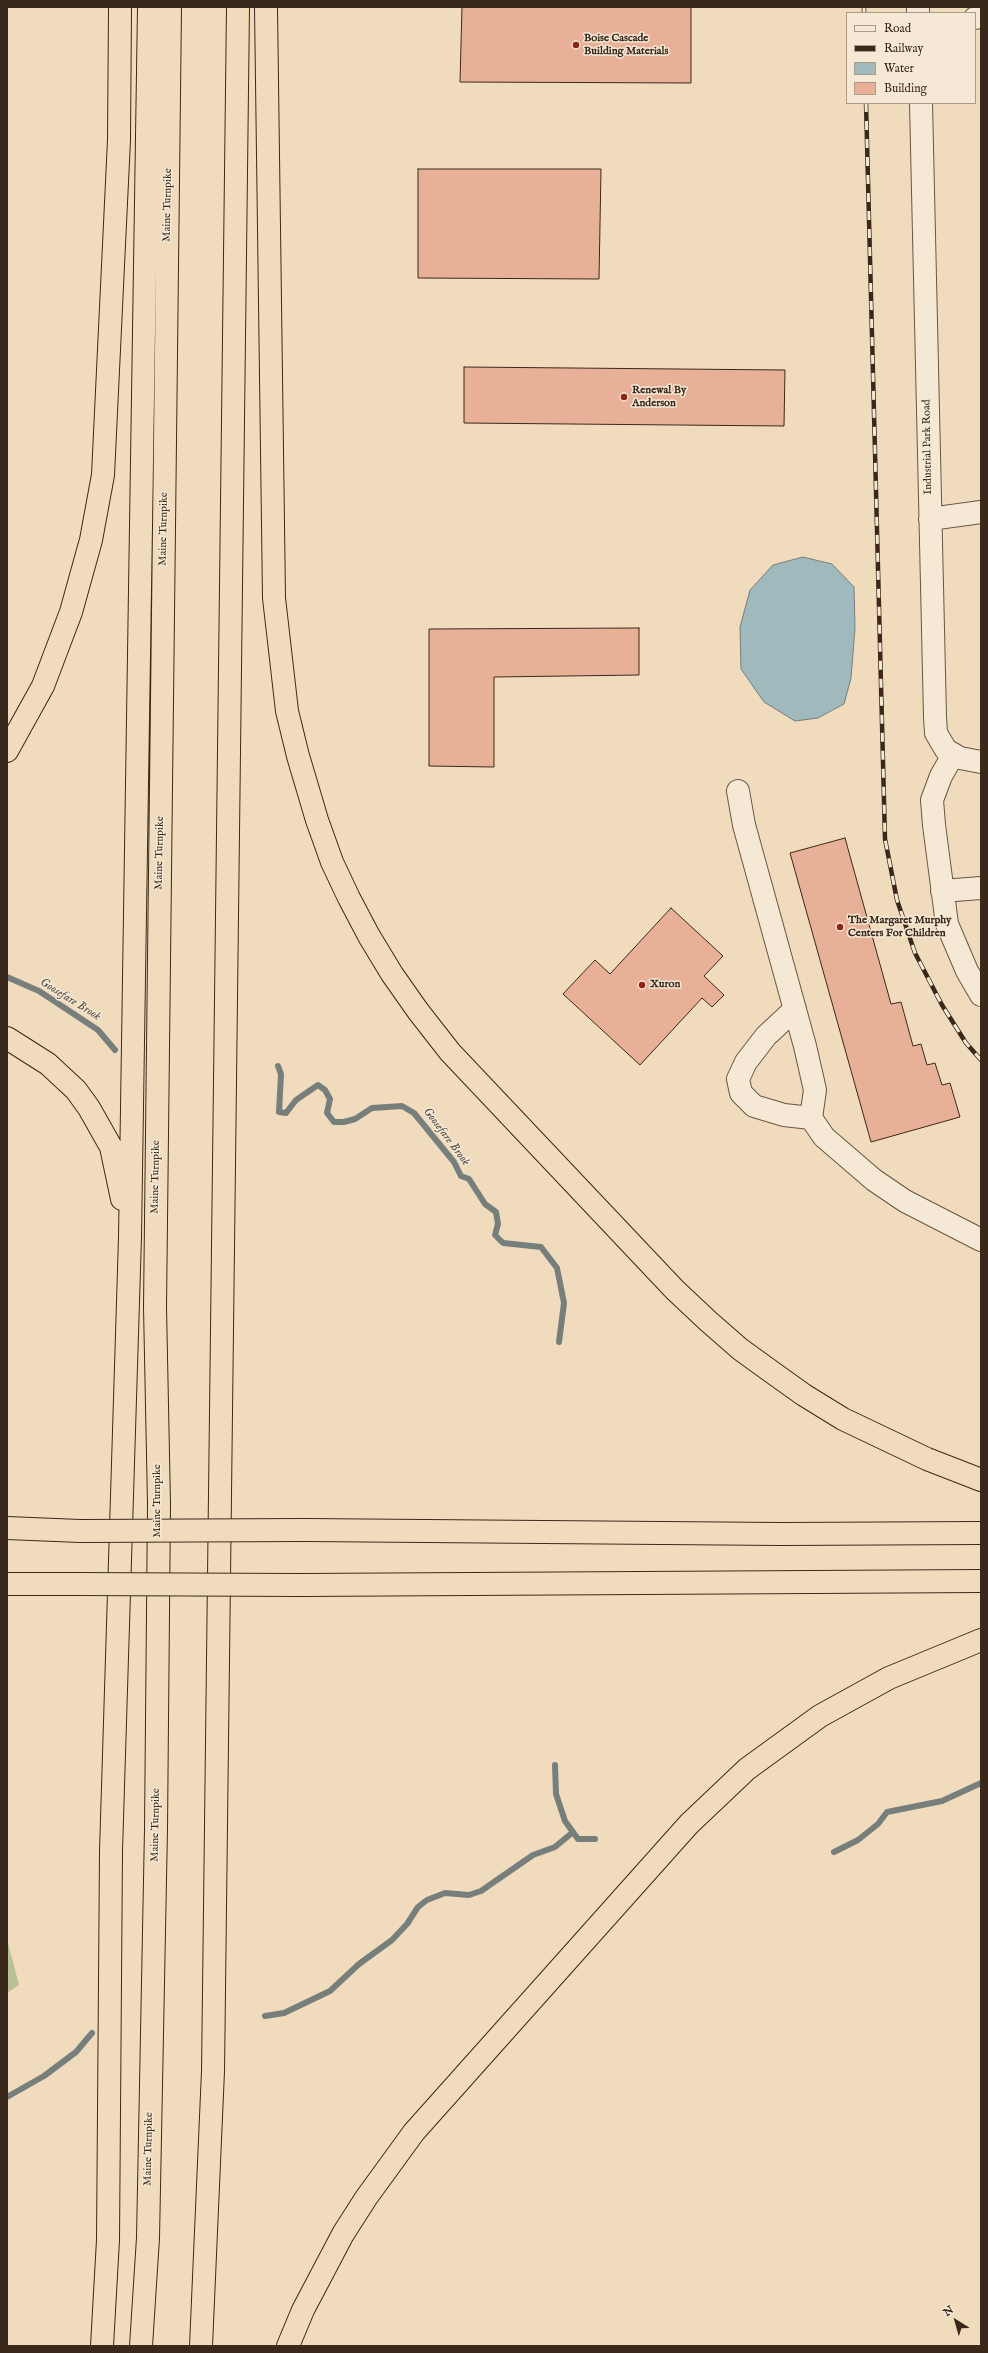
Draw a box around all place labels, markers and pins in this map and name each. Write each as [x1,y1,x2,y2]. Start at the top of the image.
place label: Boise Cascade Building Materials [584,32,668,58]
marker: Boise Cascade Building Materials [571,40,581,50]
place label: Renewal By Anderson [632,384,686,410]
marker: Renewal By Anderson [619,392,629,402]
place label: The Margaret Murphy Centers For Children [848,914,951,940]
marker: The Margaret Murphy Centers For Children [835,922,845,932]
place label: Xuron [650,978,680,992]
marker: Xuron [637,980,647,990]

